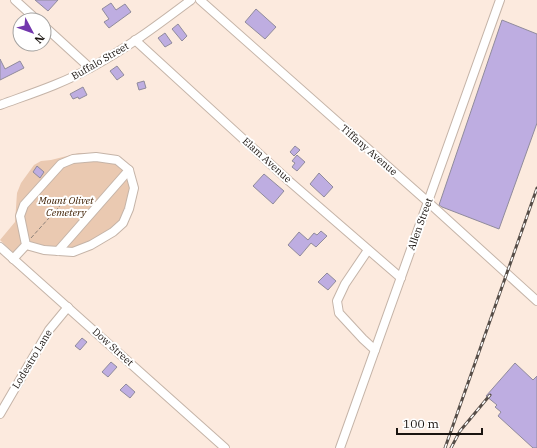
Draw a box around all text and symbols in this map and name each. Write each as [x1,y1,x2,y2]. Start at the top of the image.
north arrow [12,12,52,52]
text: N [31,31,48,47]
street label: Buffalo Street [69,39,131,83]
street label: Tiffany Avenue [338,122,400,178]
street label: Elam Avenue [240,134,294,186]
park label: Mount Olivet Cemetery [37,194,94,219]
street label: Allen Street [404,196,436,252]
street label: Dow Street [90,325,137,369]
street label: Lodestro Lane [9,327,55,391]
scale bar [397,410,482,436]
text: 100 m [403,416,439,431]

